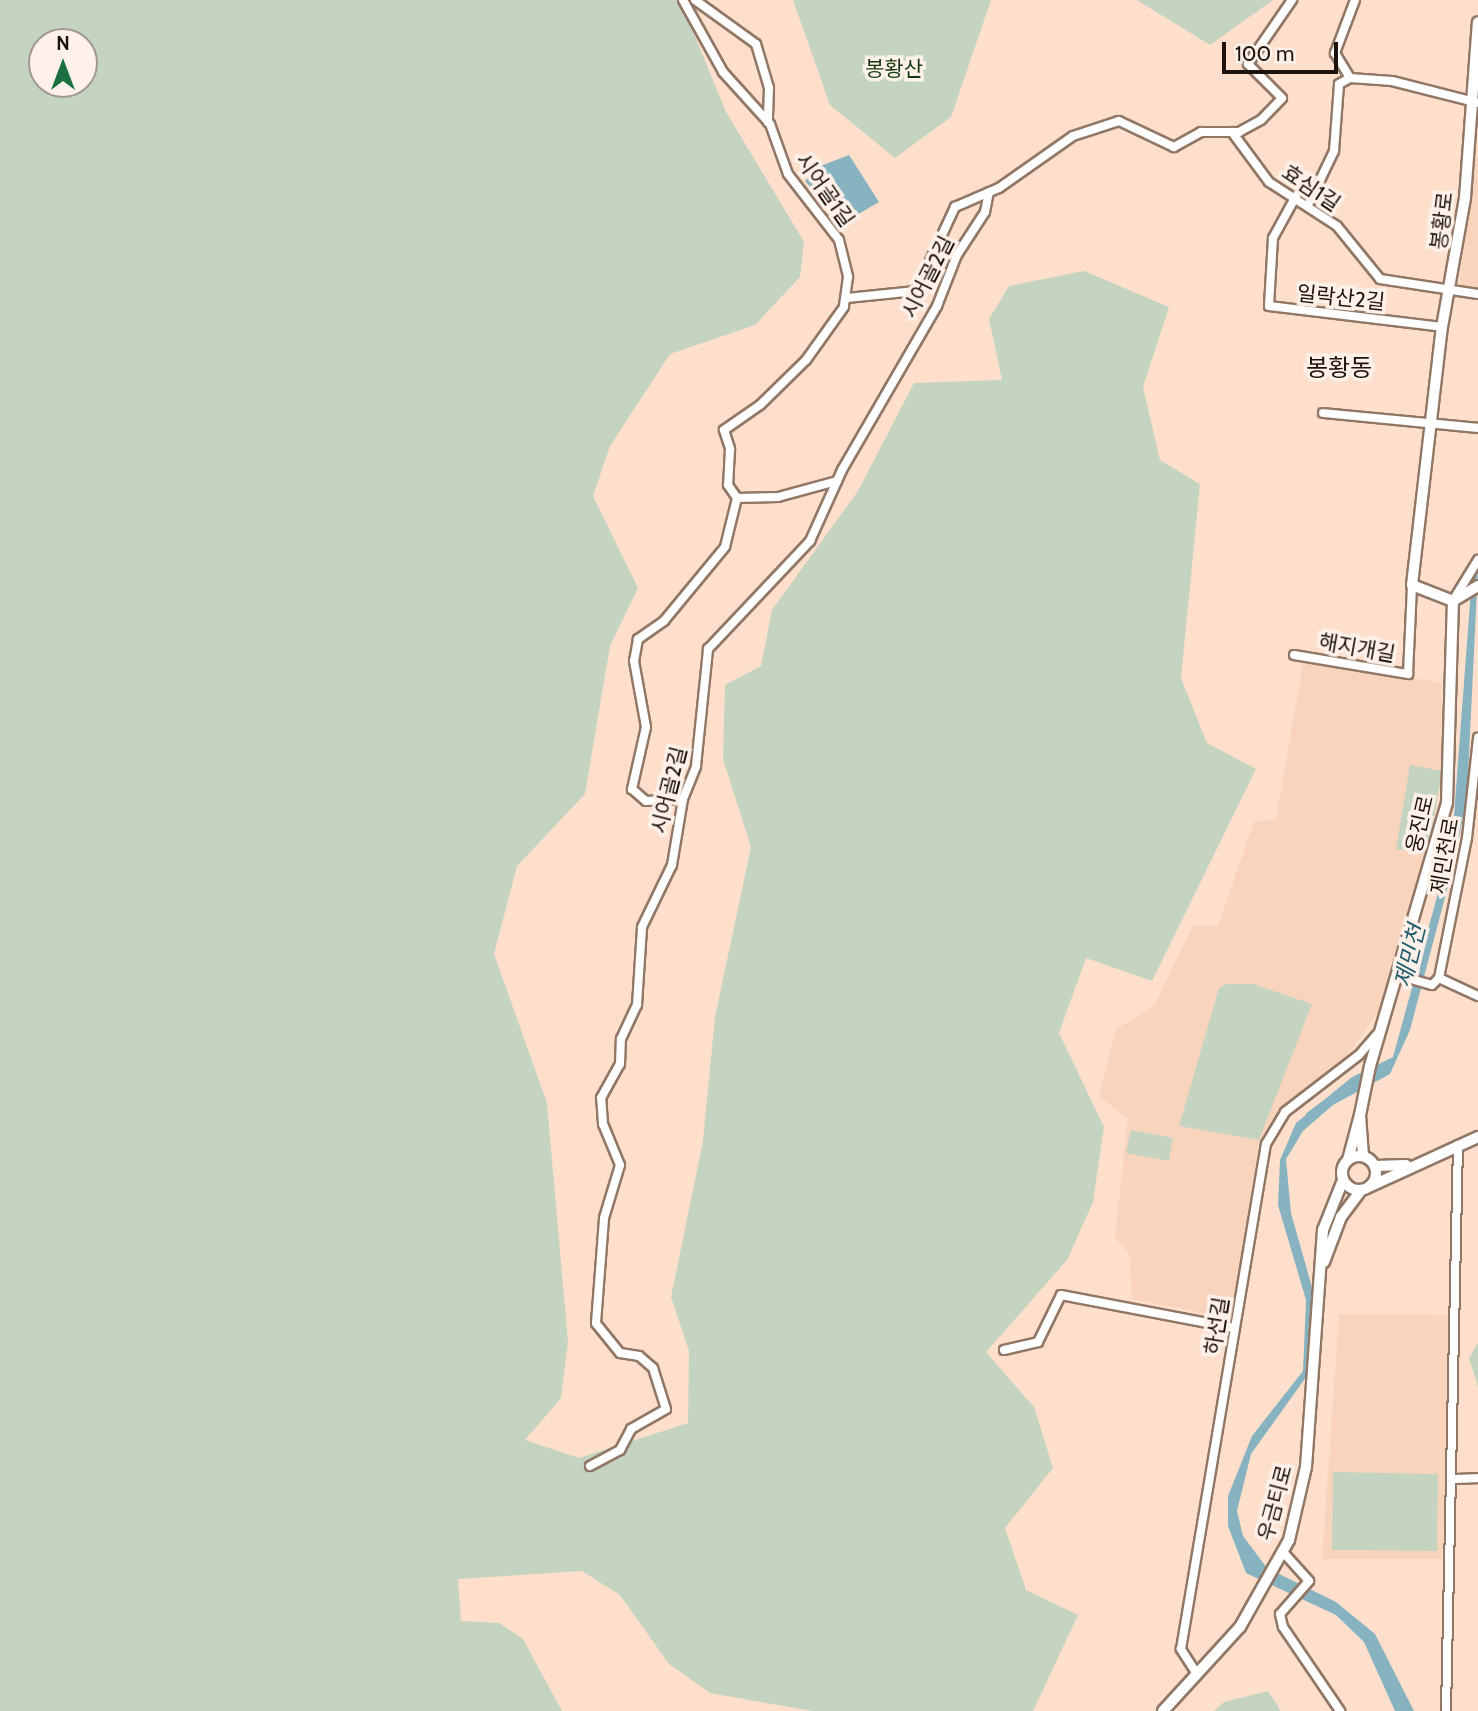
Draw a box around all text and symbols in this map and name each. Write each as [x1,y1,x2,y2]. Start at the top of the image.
north arrow [28,28,98,98]
scale bar [1226,28,1342,72]
text: N [56,32,70,55]
text: 100 m [1235,41,1294,66]
park label: 봉황산 [865,56,923,82]
street label: 시어골1길 [791,148,859,232]
street label: 효심1길 [1277,159,1345,217]
street label: 봉황로 [1426,191,1458,251]
street label: 시어골2길 [897,232,959,322]
street label: 일락산2길 [1296,281,1386,315]
district label: 봉황동 [1306,354,1372,382]
street label: 해지개길 [1317,629,1397,667]
street label: 시어골2길 [646,744,692,836]
street label: 웅진로 [1401,793,1439,855]
street label: 제민천로 [1426,816,1464,896]
water label: 제민천 [1389,922,1431,990]
street label: 하선길 [1200,1295,1234,1357]
street label: 우금티로 [1253,1462,1297,1544]

